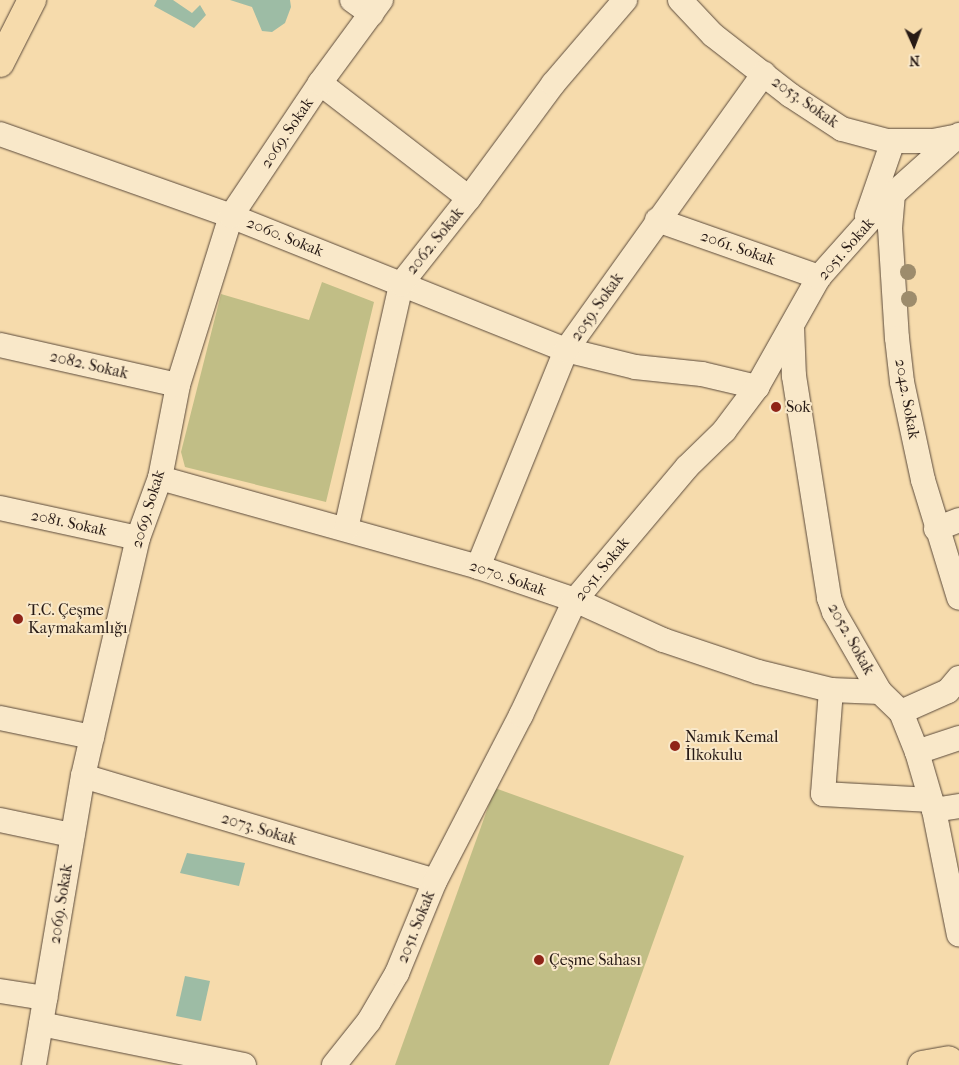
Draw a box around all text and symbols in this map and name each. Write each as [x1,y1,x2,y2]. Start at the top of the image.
north arrow [889,20,939,70]
text: N [909,52,920,69]
street label: 2053. Sokak [768,72,842,132]
street label: 2069. Sokak [256,94,318,172]
street label: 2062. Sokak [402,204,468,278]
street label: 2060. Sokak [244,213,326,261]
street label: 2051. Sokak [814,214,878,284]
street label: 2061. Sokak [698,226,778,270]
street label: 2059. Sokak [566,269,628,345]
street label: 2082. Sokak [48,347,130,383]
street label: 2042. Sokak [890,357,924,441]
place label: Sok [786,397,811,417]
marker: Sok [770,401,782,413]
street label: 2069. Sokak [127,468,169,550]
street label: 2081. Sokak [29,506,109,540]
street label: 2051. Sokak [571,533,633,605]
street label: 2070. Sokak [467,556,549,600]
place label: T.C. Çeşme Kaymakamlığı [28,600,127,638]
street label: 2052. Sokak [823,600,879,678]
marker: T.C. Çeşme Kaymakamlığı [12,613,24,625]
place label: Namık Kemal İlkokulu [685,727,778,765]
marker: Namık Kemal İlkokulu [669,740,681,752]
street label: 2073. Sokak [219,808,299,850]
street label: 2069. Sokak [45,863,77,945]
street label: 2051. Sokak [393,888,439,966]
place label: Çeşme Sahası [549,950,641,970]
marker: Çeşme Sahası [533,954,545,966]

